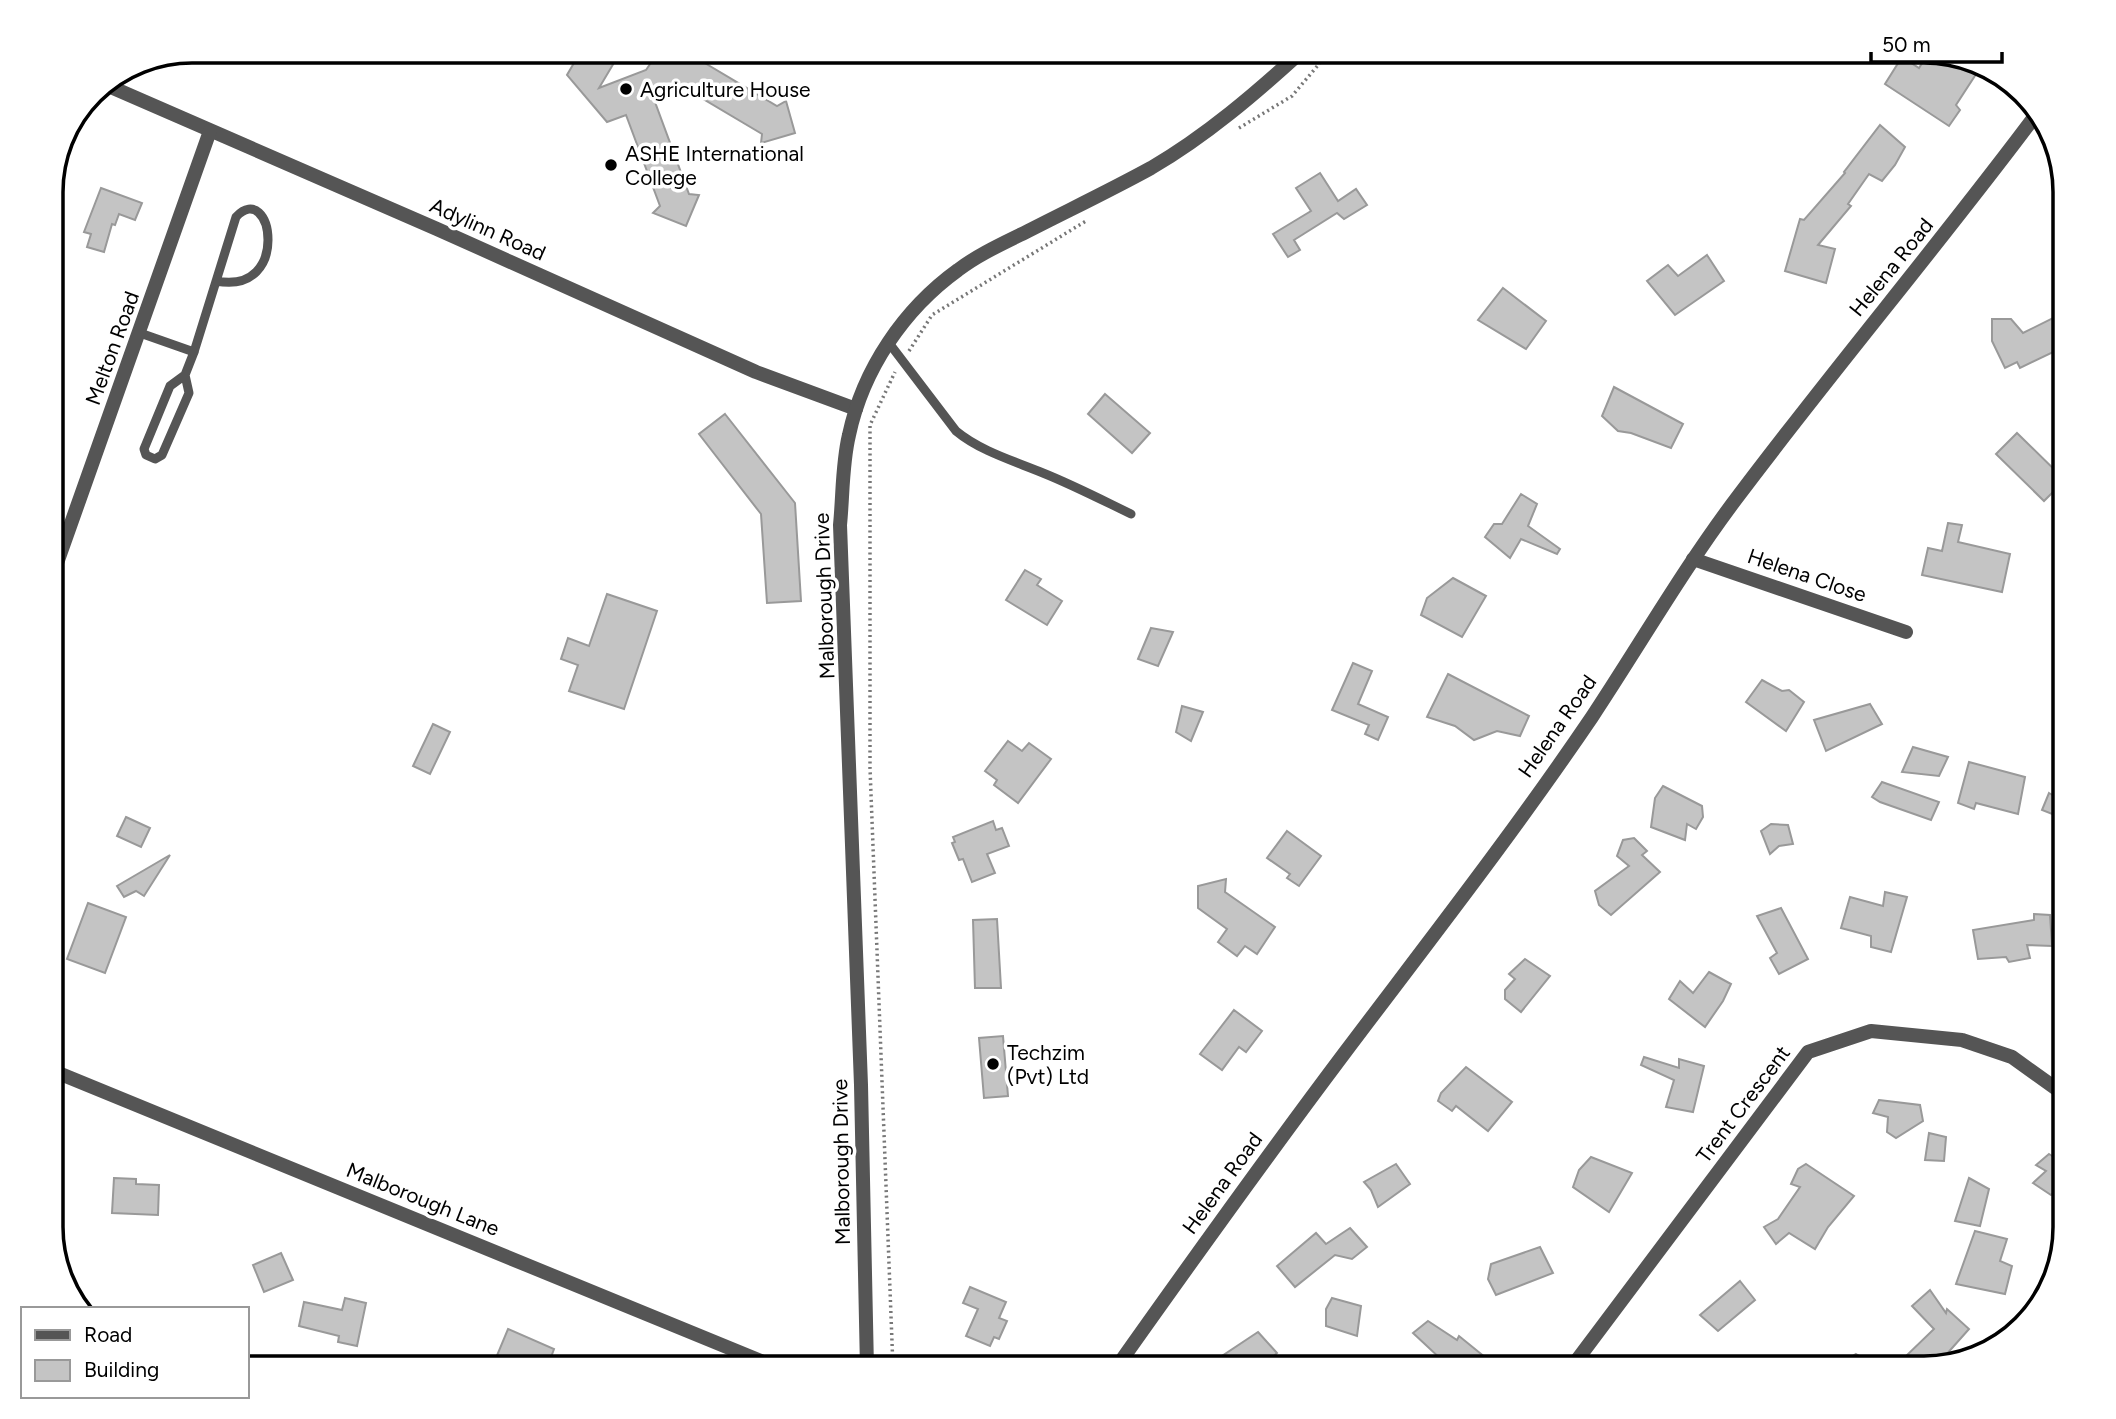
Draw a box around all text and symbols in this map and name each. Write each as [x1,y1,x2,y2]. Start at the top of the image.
scale bar [1871,21,2002,65]
text: 50 m [1882,32,1931,57]
place label: Agriculture House [640,77,810,102]
marker: Agriculture House [618,81,634,97]
place label: ASHE International College [625,141,804,190]
marker: ASHE International College [603,157,619,173]
street label: Adylinn Road [426,192,550,266]
street label: Helena Road [1844,213,1938,321]
street label: Melton Road [80,288,144,408]
street label: Malborough Drive [809,512,839,680]
street label: Helena Close [1744,543,1870,607]
street label: Helena Road [1513,670,1601,782]
place label: Techzim (Pvt) Ltd [1007,1040,1089,1089]
street label: Trent Crescent [1691,1041,1795,1167]
marker: Techzim (Pvt) Ltd [985,1056,1001,1072]
street label: Malborough Drive [827,1079,855,1245]
street label: Helena Road [1177,1127,1267,1239]
street label: Malborough Lane [343,1157,503,1241]
legend [21,1307,248,1398]
text: Road [84,1322,132,1347]
text: Building [84,1357,159,1382]

